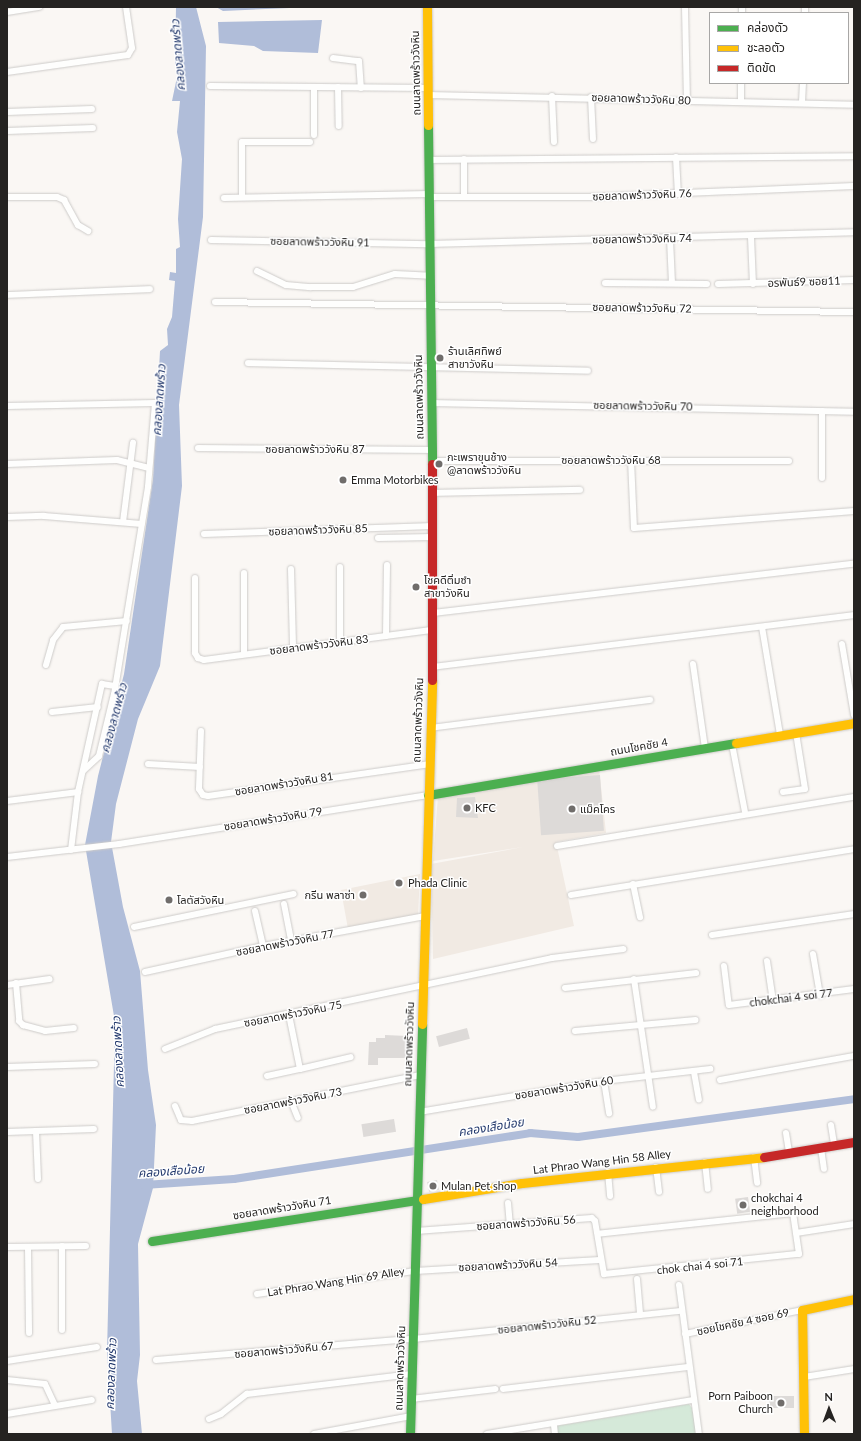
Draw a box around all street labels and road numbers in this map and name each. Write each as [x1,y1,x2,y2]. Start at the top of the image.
street label: ถนนลาดพร้าววังหิน [409,30,423,116]
street label: ซอยลาดพร้าววังหิน 80 [591,91,691,107]
street label: ซอยลาดพร้าววังหิน 76 [592,187,692,203]
street label: ซอยลาดพร้าววังหิน 74 [592,232,692,246]
street label: ซอยลาดพร้าววังหิน 91 [270,235,370,249]
street label: อรพันธ์9 ซอย11 [767,274,841,290]
street label: ซอยลาดพร้าววังหิน 72 [592,301,692,315]
street label: ถนนลาดพร้าววังหิน [412,354,426,440]
street label: ซอยลาดพร้าววังหิน 70 [593,399,693,413]
street label: ซอยลาดพร้าววังหิน 87 [265,442,365,456]
street label: ซอยลาดพร้าววังหิน 68 [561,453,661,467]
street label: ซอยลาดพร้าววังหิน 85 [268,522,368,538]
street label: ซอยลาดพร้าววังหิน 83 [269,632,369,658]
street label: ถนนลาดพร้าววังหิน [410,677,426,763]
street label: ถนนโชคชัย 4 [609,735,669,759]
street label: ซอยลาดพร้าววังหิน 81 [234,770,334,798]
street label: ซอยลาดพร้าววังหิน 79 [223,805,323,833]
street label: ซอยลาดพร้าววังหิน 77 [235,927,335,959]
street label: chokchai 4 soi 77 [749,986,833,1010]
street label: ซอยลาดพร้าววังหิน 75 [243,998,343,1030]
street label: ถนนลาดพร้าววังหิน [401,1001,417,1087]
street label: ซอยลาดพร้าววังหิน 60 [514,1074,614,1102]
street label: ซอยลาดพร้าววังหิน 73 [243,1085,343,1117]
street label: Lat Phrao Wang Hin 58 Alley [532,1147,672,1177]
street label: ซอยลาดพร้าววังหิน 71 [232,1194,332,1222]
street label: ซอยลาดพร้าววังหิน 56 [476,1213,576,1233]
street label: chok chai 4 soi 71 [656,1255,744,1277]
street label: ซอยลาดพร้าววังหิน 54 [458,1256,558,1274]
street label: Lat Phrao Wang Hin 69 Alley [266,1265,406,1299]
street label: ซอยโชคชัย 4 ซอย 69 [696,1306,790,1338]
street label: ซอยลาดพร้าววังหิน 52 [497,1313,597,1337]
street label: ถนนลาดพร้าววังหิน [392,1325,408,1411]
street label: ซอยลาดพร้าววังหิน 67 [234,1339,334,1361]

